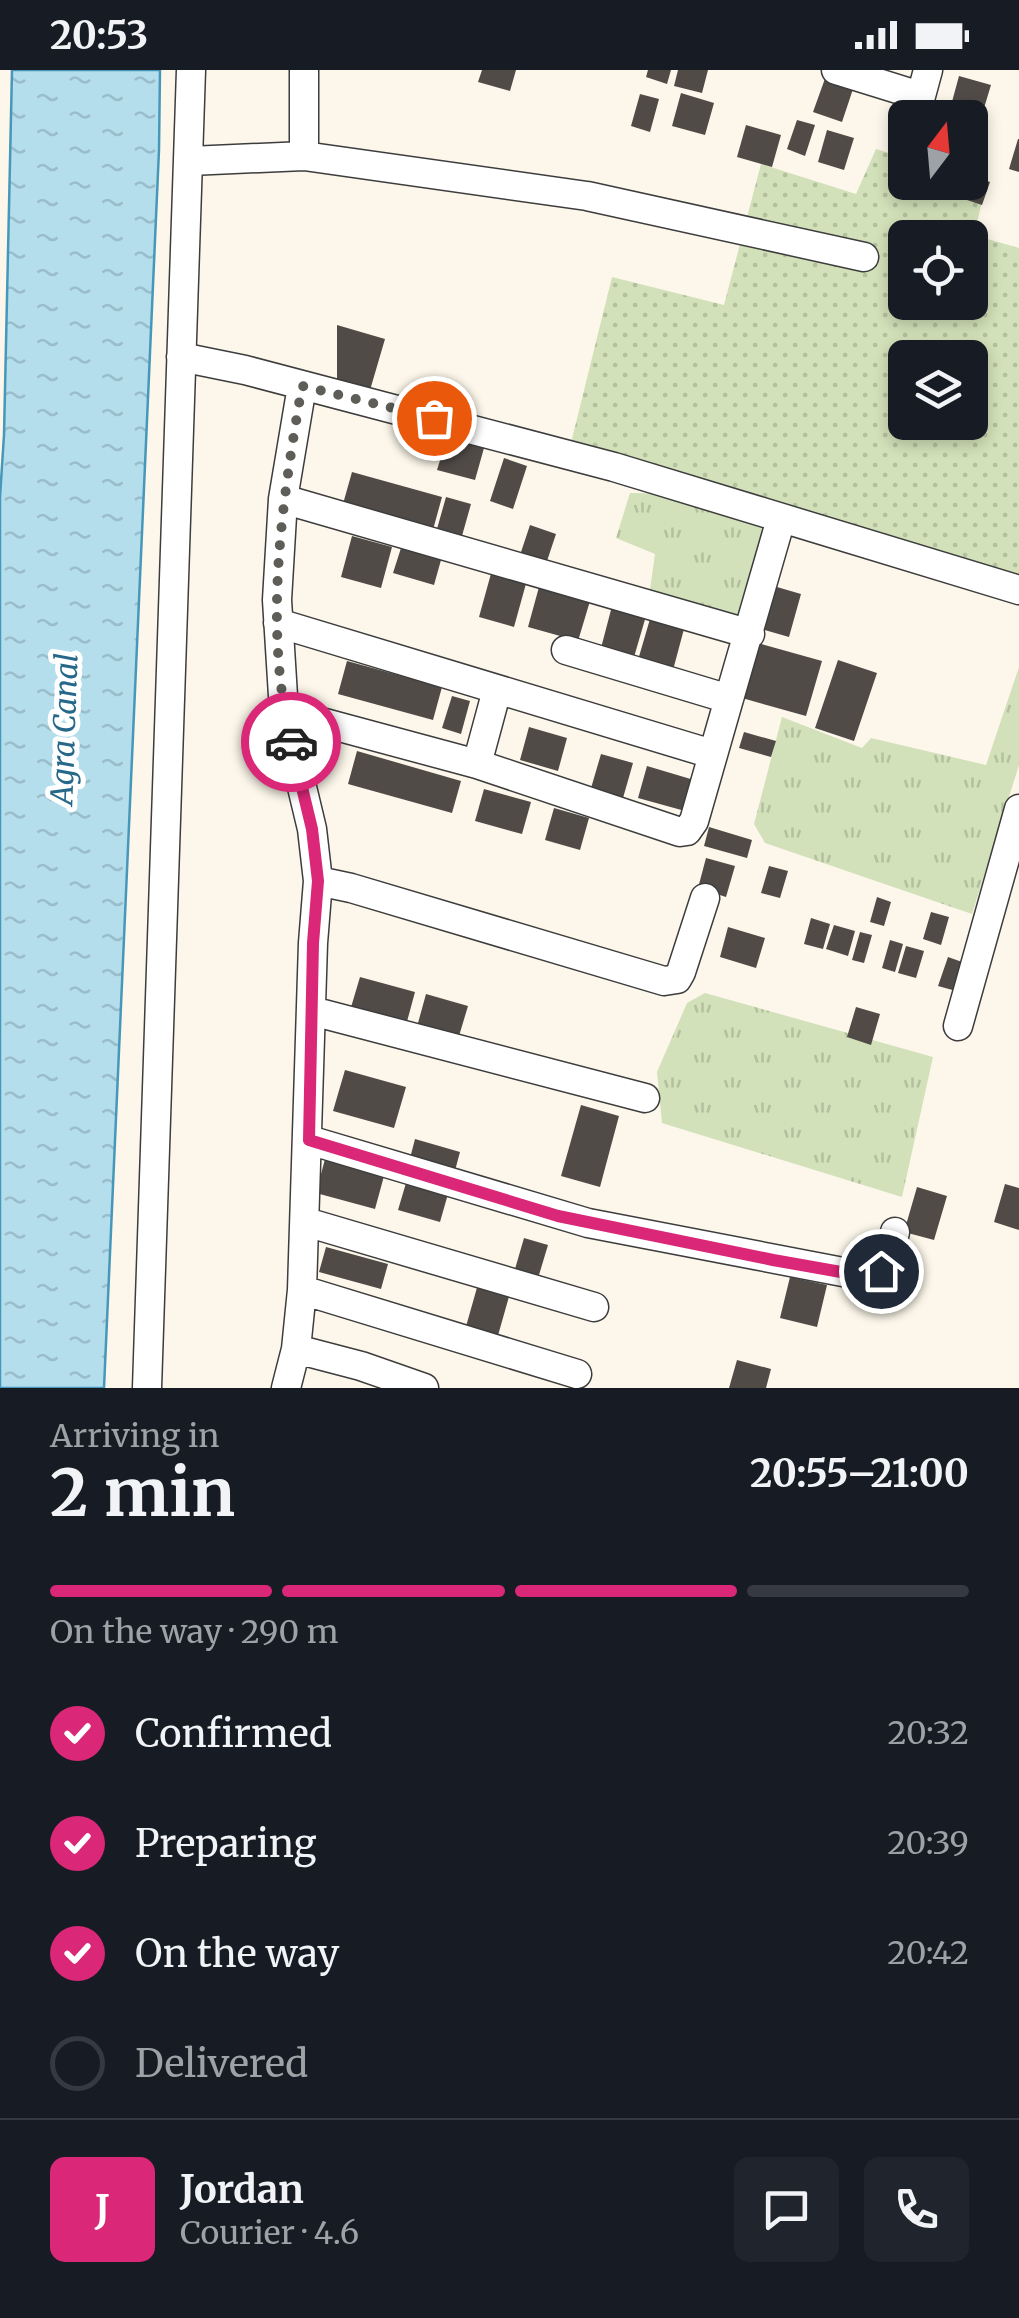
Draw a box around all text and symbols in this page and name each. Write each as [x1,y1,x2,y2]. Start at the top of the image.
text: 20:53 [50,12,148,59]
north arrow [888,100,988,200]
map controls [888,100,988,440]
button: locate [888,220,988,320]
button: layers [888,340,988,440]
pin [392,376,477,461]
icon: bag [407,391,462,446]
water label: Agra Canal [42,653,86,807]
courier [241,692,341,792]
icon: car [264,715,319,770]
pin [839,1229,924,1314]
icon: home [854,1244,909,1299]
text: Arriving in [50,1416,219,1456]
text: 20:55–21:00 [750,1450,969,1497]
text: 2 min [50,1452,235,1534]
text: On the way · 290 m [50,1612,338,1652]
icon: check [50,1706,105,1761]
text: Confirmed [135,1710,332,1757]
text: 20:32 [888,1713,969,1753]
icon: check [50,1816,105,1871]
text: Preparing [135,1820,317,1867]
text: 20:39 [887,1823,969,1863]
icon: check [50,1926,105,1981]
text: On the way [135,1930,339,1977]
text: 20:42 [887,1933,969,1973]
text: Delivered [135,2040,308,2087]
button: chat [734,2157,839,2262]
button: phone [864,2157,969,2262]
text: Jordan [180,2166,304,2213]
text: J [95,2186,110,2233]
text: Courier · 4.6 [180,2213,359,2253]

